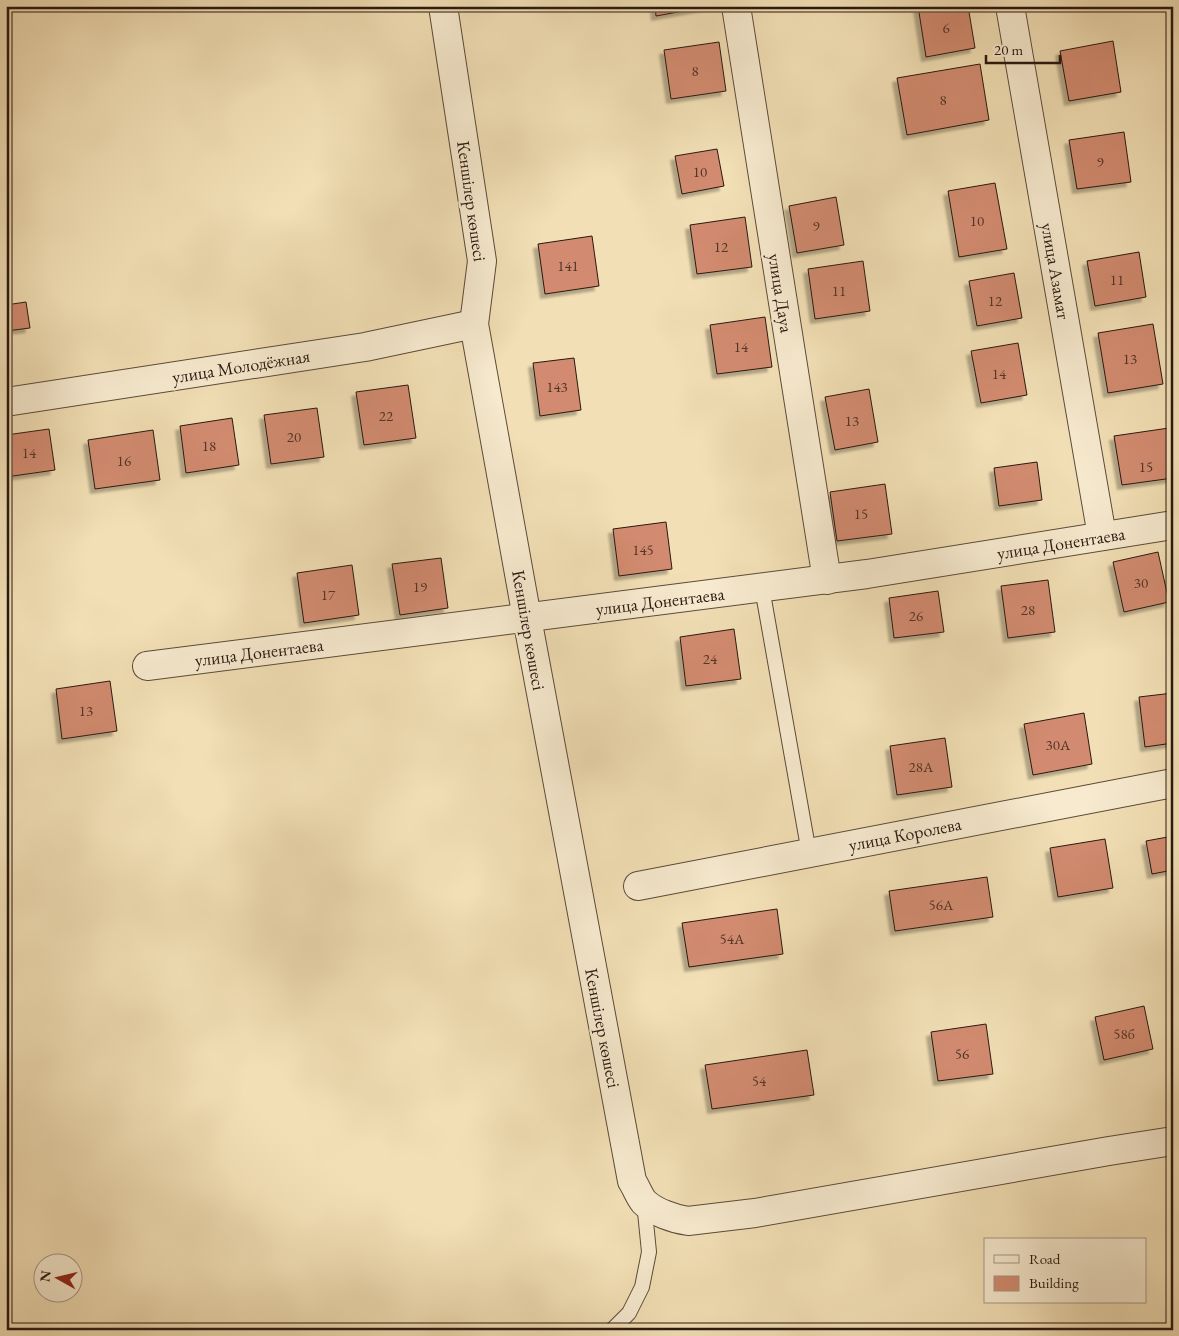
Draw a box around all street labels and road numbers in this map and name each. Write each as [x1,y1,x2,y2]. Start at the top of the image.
street label: Кеншілер көшесі [452,139,492,263]
street label: улица Азамат [1036,221,1076,322]
street label: улица Дауа [763,252,799,335]
street label: улица Молодёжная [170,344,312,388]
street label: улица Донентаева [995,521,1128,564]
street label: Кеншілер көшесі [507,568,551,692]
street label: улица Донентаева [594,582,726,620]
street label: улица Донентаева [193,633,325,671]
street label: улица Королева [847,812,964,856]
street label: Кеншілер көшесі [580,966,626,1090]

